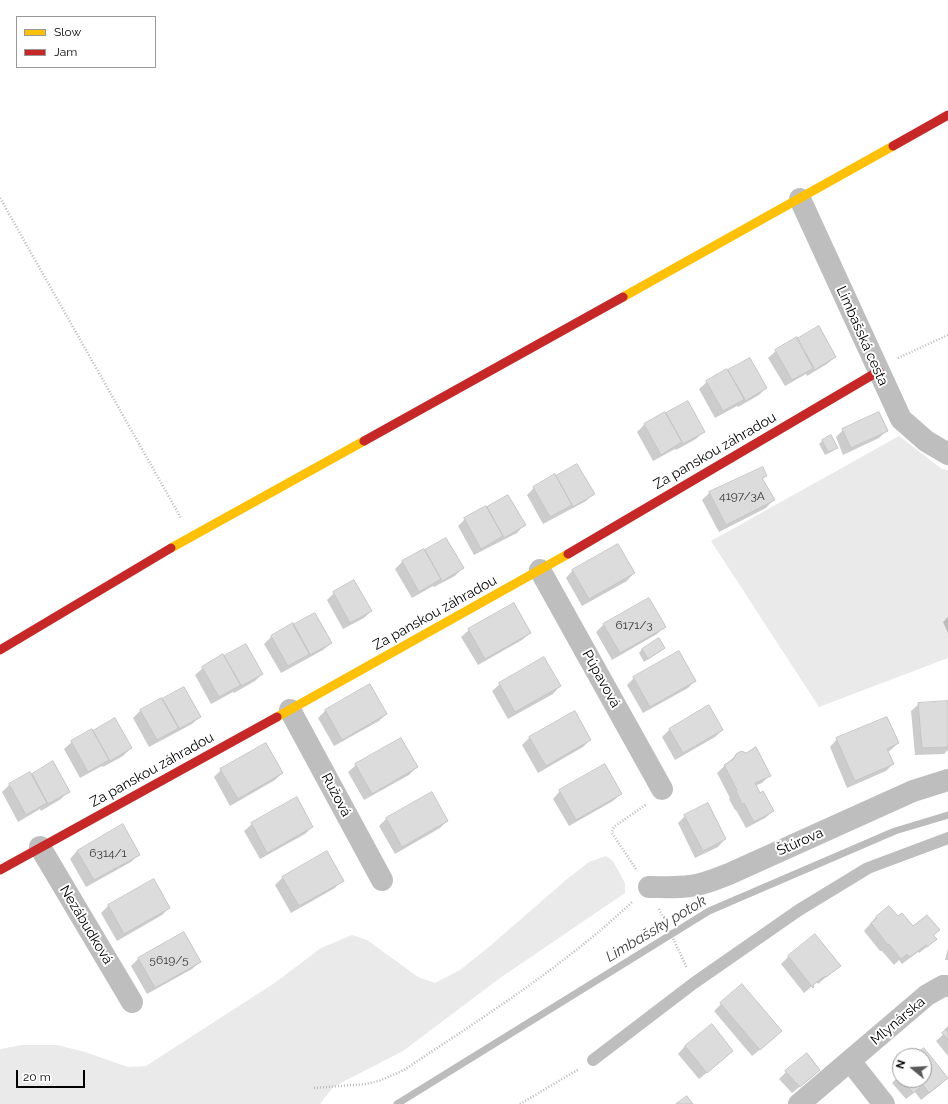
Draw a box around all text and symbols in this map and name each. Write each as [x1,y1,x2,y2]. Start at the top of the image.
legend [16,16,156,68]
text: Slow [54,25,81,39]
text: Jam [54,45,77,59]
street label: Limbašská cesta [832,284,892,388]
street label: Za panskou záhradou [651,409,779,493]
house number: 4197/3A [719,489,765,503]
street label: Za panskou záhradou [370,572,500,654]
house number: 6171/3 [615,618,653,632]
street label: Púpavová [578,647,624,711]
street label: Za panskou záhradou [87,729,217,811]
street label: Ružová [318,770,354,820]
street label: Štúrova [774,824,826,860]
house number: 6314/1 [89,846,127,860]
street label: Nezábudková [56,883,116,967]
water label: Limbašský potok [602,892,710,966]
house number: 5619/5 [149,953,189,967]
street label: Mlynárska [867,993,929,1049]
north arrow [892,1048,932,1088]
text: N [894,1058,909,1070]
scale bar [18,1062,87,1088]
text: 20 m [23,1070,51,1084]

